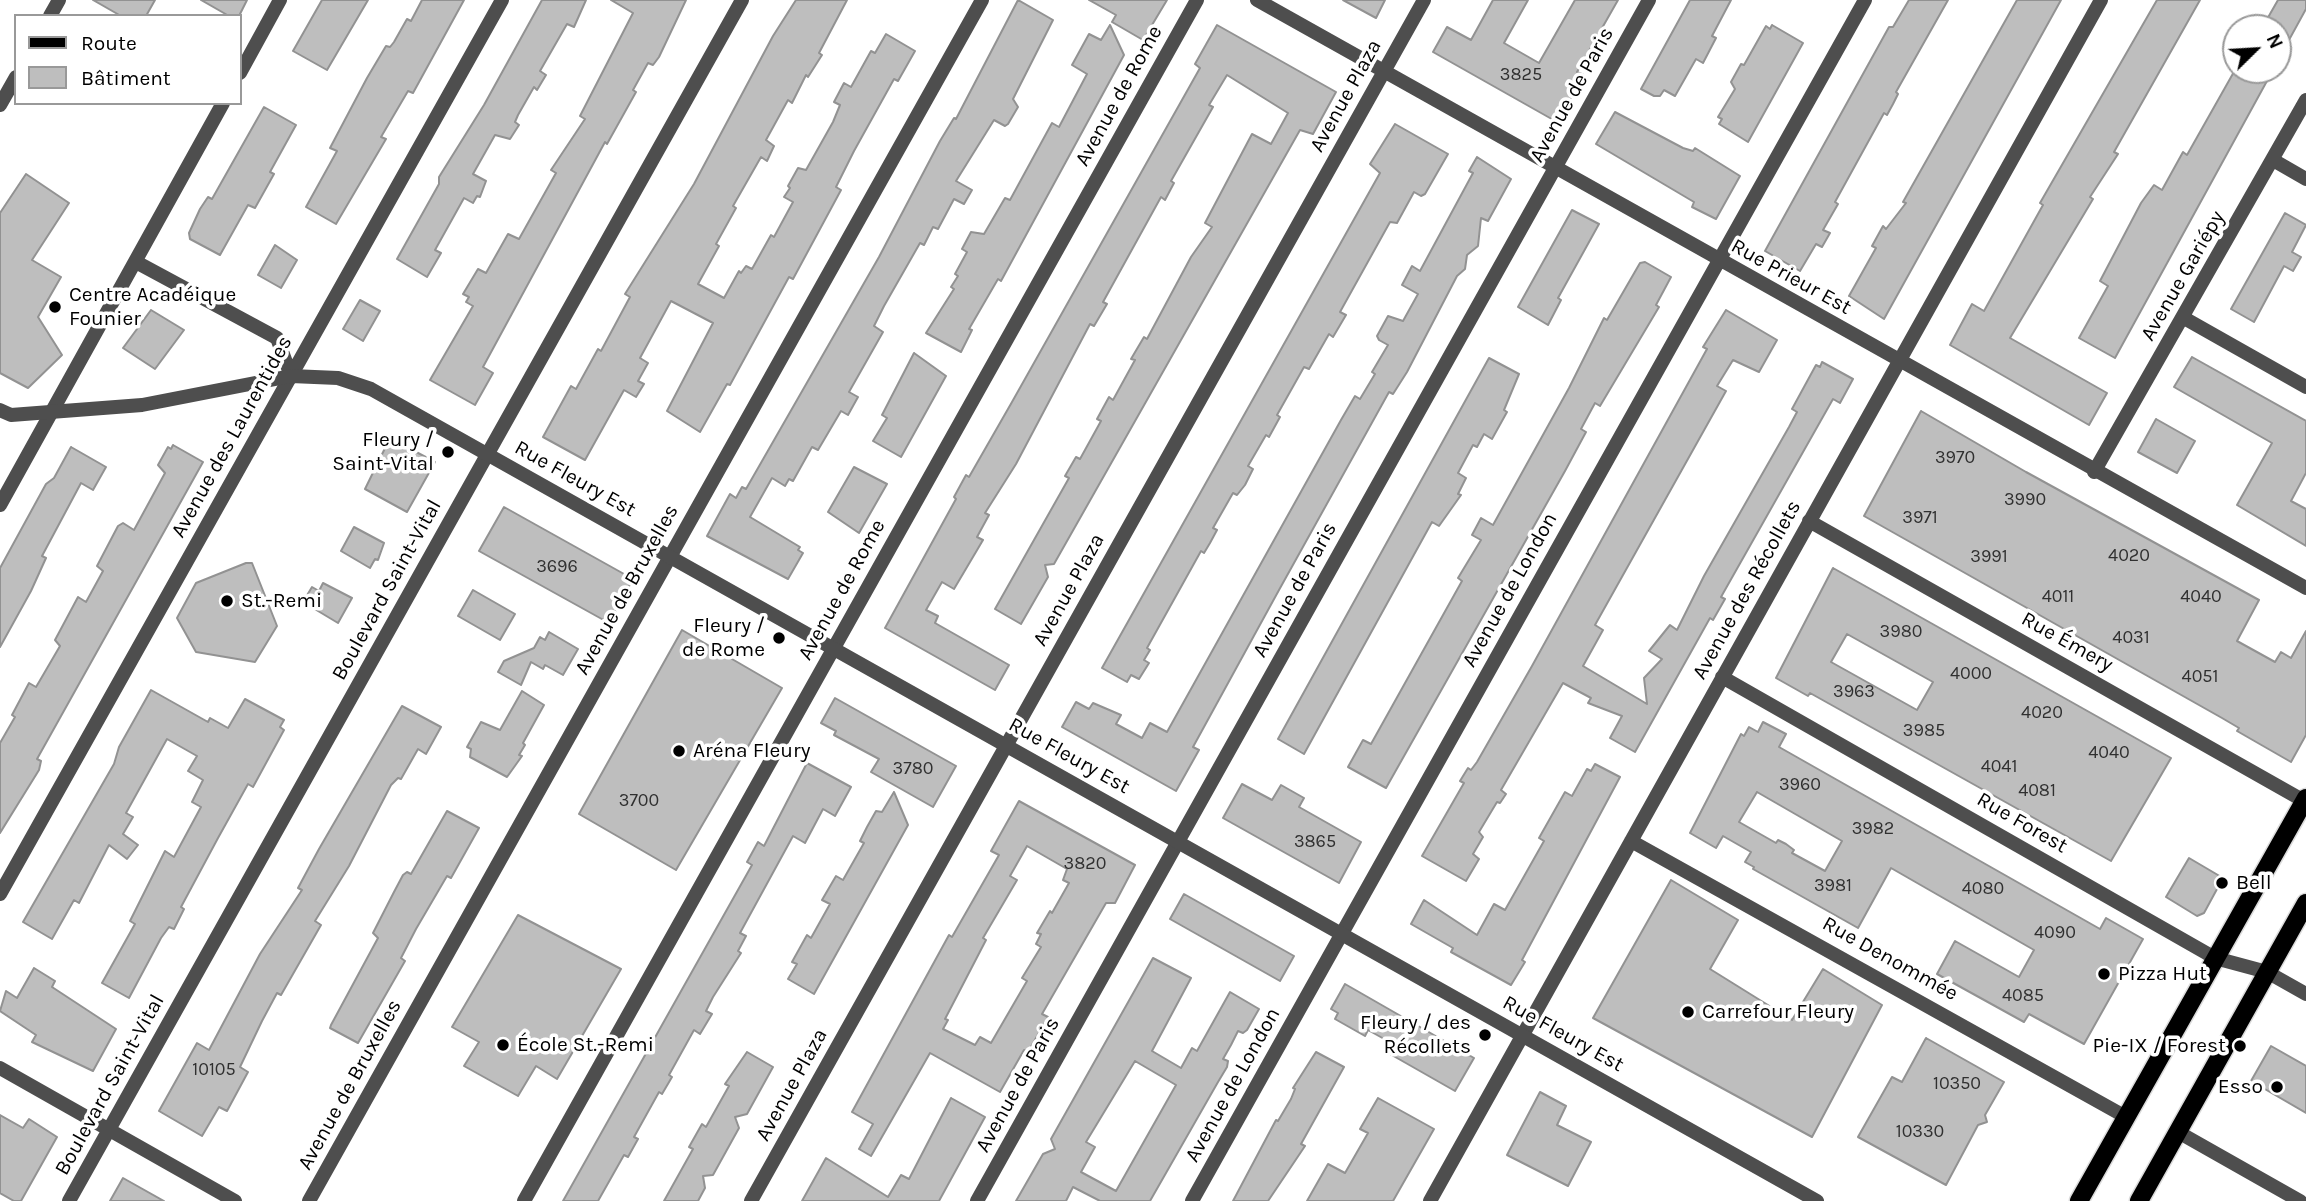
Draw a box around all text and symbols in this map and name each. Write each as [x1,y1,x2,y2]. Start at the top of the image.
legend [14,14,242,105]
north arrow [2222,14,2292,84]
street label: Avenue de Rome [1070,21,1168,171]
street label: Avenue de Paris [1525,23,1619,167]
text: Route [81,31,137,55]
text: N [2262,31,2287,52]
street label: Avenue Plaza [1305,35,1387,157]
house number: 3825 [1500,64,1542,86]
text: Bâtiment [81,66,171,90]
street label: Avenue Gariépy [2136,207,2230,345]
street label: Rue Prieur Est [1726,234,1856,320]
place label: Centre Acadéique Founier [69,282,236,332]
marker: Centre Acadéique Founier [47,299,63,315]
street label: Avenue des Laurentides [166,332,298,542]
place label: Fleury / Saint-Vital [332,427,434,477]
street label: Rue Fleury Est [510,435,640,523]
marker: Fleury / Saint-Vital [440,444,456,460]
house number: 3970 [1935,447,1975,469]
house number: 3990 [2004,489,2046,511]
street label: Boulevard Saint-Vital [327,495,447,685]
street label: Avenue des Récollets [1687,496,1807,684]
street label: Avenue de Bruxelles [570,500,684,680]
house number: 3971 [1902,507,1938,529]
street label: Avenue de London [1457,508,1563,672]
street label: Avenue de Rome [793,515,891,665]
street label: Avenue de Paris [1248,518,1342,662]
street label: Avenue Plaza [1028,529,1110,651]
house number: 4020 [2108,545,2150,567]
house number: 3991 [1970,546,2008,568]
house number: 3696 [536,556,578,578]
house number: 4011 [2042,586,2074,608]
house number: 4040 [2180,586,2222,608]
place label: St.-Remi [241,588,322,614]
marker: St.-Remi [219,593,235,609]
street label: Rue Émery [2017,607,2117,677]
place label: Fleury / de Rome [682,613,765,663]
house number: 3980 [1880,621,1922,643]
house number: 4031 [2112,627,2150,649]
marker: Fleury / de Rome [771,630,787,646]
house number: 4000 [1950,663,1992,685]
house number: 4051 [2182,666,2218,688]
house number: 3963 [1833,681,1875,703]
house number: 4020 [2021,702,2063,724]
street label: Rue Fleury Est [1004,712,1134,800]
house number: 3985 [1903,720,1945,742]
place label: Aréna Fleury [693,738,810,764]
house number: 4040 [2088,742,2130,764]
marker: Aréna Fleury [671,743,687,759]
house number: 4041 [1981,756,2017,778]
house number: 3780 [893,758,933,780]
house number: 3960 [1779,774,1821,796]
house number: 4081 [2018,780,2056,802]
street label: Rue Forest [1972,787,2072,859]
house number: 3700 [619,790,659,812]
house number: 3982 [1852,818,1894,840]
house number: 3865 [1294,831,1336,853]
house number: 3820 [1064,853,1106,875]
place label: Bell [2236,870,2272,896]
house number: 3981 [1814,875,1852,897]
marker: Bell [2214,875,2230,891]
house number: 4080 [1962,878,2004,900]
street label: Rue Denommée [1818,911,1962,1007]
house number: 4090 [2034,922,2076,944]
place label: Pizza Hut [2118,961,2207,987]
marker: Pizza Hut [2096,966,2112,982]
house number: 4085 [2002,985,2044,1007]
street label: Boulevard Saint-Vital [50,990,170,1180]
street label: Rue Fleury Est [1498,990,1628,1078]
street label: Avenue de Bruxelles [293,995,407,1175]
place label: Carrefour Fleury [1702,999,1854,1025]
street label: Avenue de London [1180,1003,1286,1167]
marker: Carrefour Fleury [1680,1004,1696,1020]
place label: Fleury / des Récollets [1360,1010,1471,1060]
street label: Avenue de Paris [971,1013,1065,1157]
street label: Avenue Plaza [751,1024,833,1146]
marker: Fleury / des Récollets [1477,1027,1493,1043]
place label: École St.-Remi [517,1032,654,1058]
place label: Pie-IX / Forest [2092,1033,2226,1059]
marker: École St.-Remi [495,1037,511,1053]
marker: Pie-IX / Forest [2232,1038,2248,1054]
house number: 10105 [192,1059,236,1081]
house number: 10350 [1933,1073,1981,1095]
place label: Esso [2218,1074,2263,1100]
marker: Esso [2269,1079,2285,1095]
house number: 10330 [1896,1121,1944,1143]

